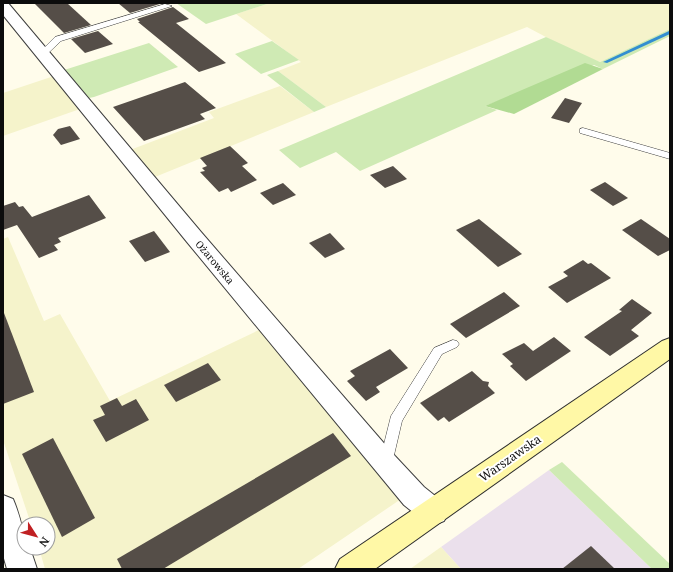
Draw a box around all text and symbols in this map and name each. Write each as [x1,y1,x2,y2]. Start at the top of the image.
street label: Ożarowska [193,237,238,287]
street label: Warszawska [476,430,545,486]
north arrow [16,516,56,556]
text: N [36,534,53,550]

